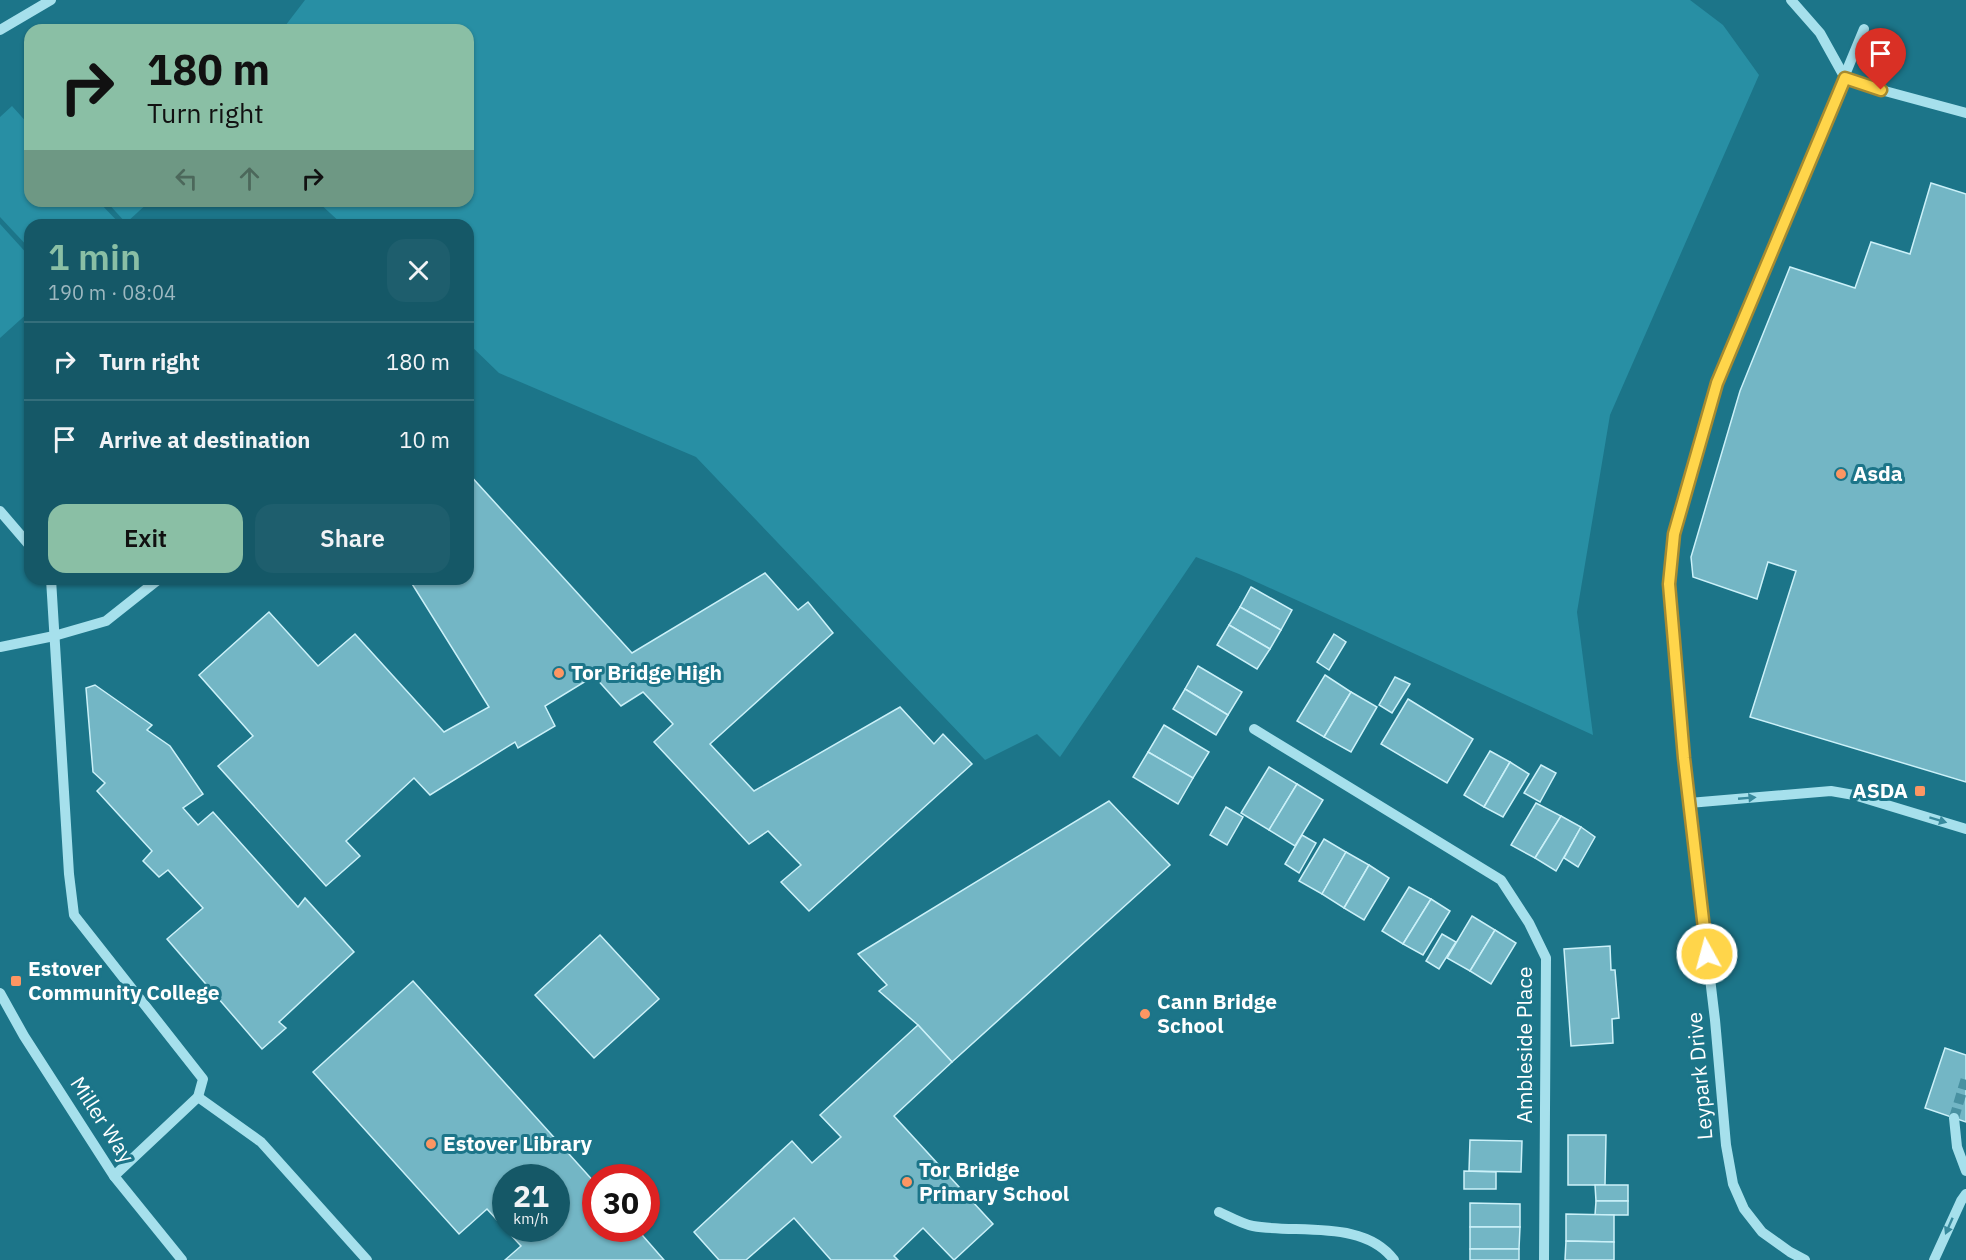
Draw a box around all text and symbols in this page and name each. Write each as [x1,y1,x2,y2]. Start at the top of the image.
pin [1855,28,1906,90]
icon: arrive [1864,37,1897,70]
text: 180 m [147,42,270,97]
icon: right [48,48,126,126]
text: Turn right [147,95,264,130]
icon: left [170,162,203,195]
icon: ahead [233,162,266,195]
icon: right [296,162,329,195]
text: 1 min [48,233,141,280]
button: close [387,239,450,302]
text: 190 m · 08:04 [48,279,176,306]
icon: right [48,345,81,378]
text: Turn right [99,347,200,376]
text: 180 m [386,347,450,376]
icon: arrive [48,423,81,456]
text: Arrive at destination [99,425,310,454]
text: 10 m [399,425,450,454]
place label: Asda [1853,459,1903,487]
marker: Asda [1834,467,1848,481]
button: Exit [48,504,243,573]
button: Share [255,504,450,573]
place label: Tor Bridge High [571,658,722,686]
marker: Tor Bridge High [552,666,566,680]
place label: ASDA [1852,776,1908,804]
marker: ASDA [1913,784,1927,798]
one-way arrow [1738,793,1757,803]
one-way arrow [1929,816,1947,825]
position arrow [1675,922,1739,986]
place label: Estover Community College [28,954,220,1006]
street label: Ambleside Place [1510,967,1538,1123]
marker: Estover Community College [9,974,23,988]
place label: Cann Bridge School [1157,987,1277,1039]
marker: Cann Bridge School [1138,1007,1152,1021]
street label: Leypark Drive [1679,1011,1719,1141]
street label: Miller Way [64,1071,142,1169]
place label: Estover Library [443,1129,593,1157]
marker: Estover Library [424,1137,438,1151]
place label: Tor Bridge Primary School [919,1155,1069,1207]
speed limit sign: 30 [582,1164,660,1242]
marker: Tor Bridge Primary School [900,1175,914,1189]
text: 21 [513,1176,549,1215]
text: km/h [513,1209,549,1228]
one-way arrow [1944,1218,1954,1236]

